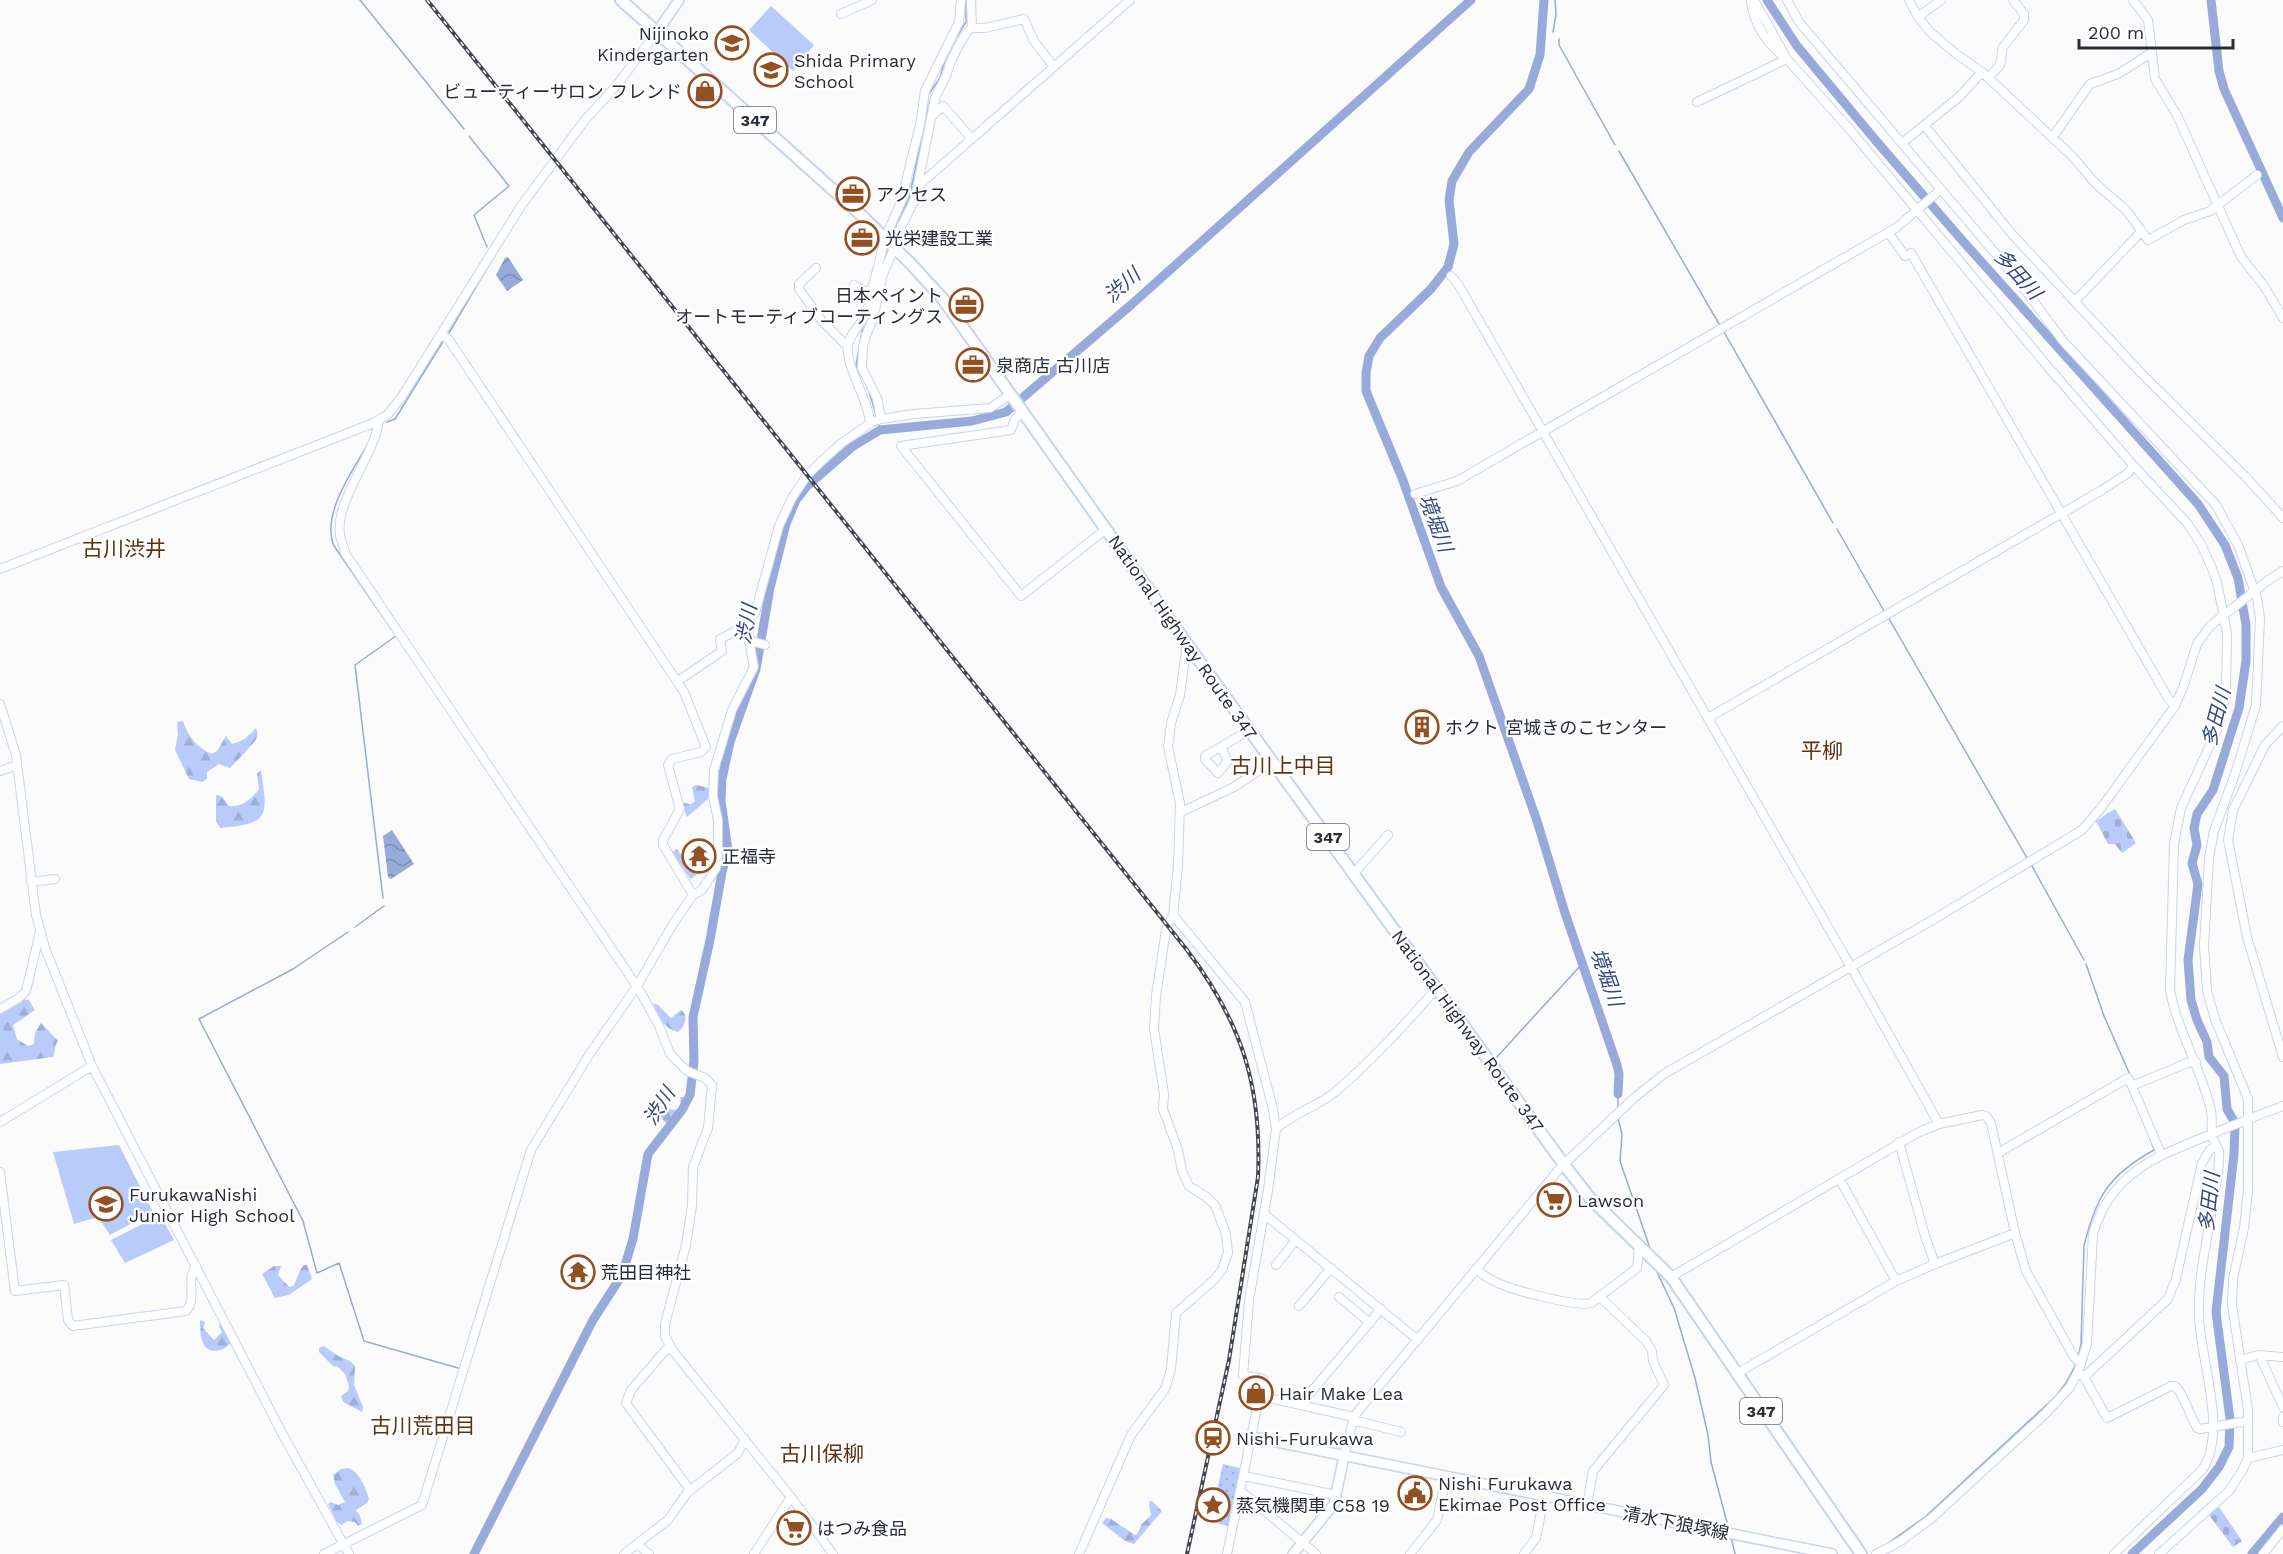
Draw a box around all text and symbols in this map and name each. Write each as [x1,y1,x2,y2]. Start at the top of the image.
scale bar [2079,12,2234,50]
text: 200 m [2088,22,2144,43]
place label: Nijinoko Kindergarten [597,23,709,65]
school or university icon: Nijinoko Kindergarten [714,25,750,61]
place label: Shida Primary School [794,50,916,92]
school or university icon: Shida Primary School [753,52,789,88]
shop icon: ビューティーサロン フレンド [687,73,723,109]
place label: ビューティーサロン フレンド [443,81,682,102]
road number: 347 [734,107,776,133]
office icon: アクセス [835,176,871,212]
place label: アクセス [876,184,947,205]
office icon: 光栄建設工業 [844,220,880,256]
place label: 光栄建設工業 [885,228,993,249]
water label: 多田川 [1989,244,2048,306]
water label: 渋川 [1099,262,1146,307]
place label: 日本ペイント オートモーティブコーティングス [675,285,943,327]
office icon: 日本ペイント オートモーティブコーティングス [948,287,984,323]
office icon: 泉商店 古川店 [955,347,991,383]
place label: 泉商店 古川店 [996,355,1110,376]
water label: 境堀川 [1414,491,1459,557]
street label: National Highway Route 347 [1104,531,1262,743]
district label: 古川渋井 [82,536,166,561]
water label: 渋川 [731,600,762,646]
water label: 多田川 [2197,683,2236,749]
building icon: ホクト 宮城きのこセンター [1404,709,1440,745]
place label: ホクト 宮城きのこセンター [1445,717,1667,738]
district label: 平柳 [1801,738,1843,763]
district label: 古川上中目 [1231,753,1336,778]
road number: 347 [1307,824,1349,850]
temple icon: 正福寺 [681,838,717,874]
place label: 正福寺 [722,846,776,867]
street label: National Highway Route 347 [1388,926,1548,1136]
water label: 境堀川 [1586,945,1629,1011]
water label: 渋川 [638,1081,681,1129]
water label: 多田川 [2194,1169,2224,1233]
supermarket icon: Lawson [1536,1182,1572,1218]
place label: FurukawaNishi Junior High School [129,1184,295,1226]
school or university icon: FurukawaNishi Junior High School [88,1186,124,1222]
place label: Lawson [1577,1190,1644,1211]
temple icon: 荒田目神社 [560,1254,596,1290]
place label: 荒田目神社 [601,1262,691,1283]
shop icon: Hair Make Lea [1238,1375,1274,1411]
place label: Hair Make Lea [1279,1383,1403,1404]
road number: 347 [1740,1398,1782,1424]
district label: 古川荒田目 [371,1413,476,1438]
station icon: Nishi-Furukawa [1195,1420,1231,1456]
place label: Nishi-Furukawa [1236,1428,1373,1449]
district label: 古川保柳 [780,1441,864,1466]
place label: Nishi Furukawa Ekimae Post Office [1438,1473,1606,1515]
public building icon: Nishi Furukawa Ekimae Post Office [1397,1475,1433,1511]
place icon: 蒸気機関車 C58 19 [1195,1487,1231,1523]
place label: 蒸気機関車 C58 19 [1236,1495,1390,1516]
street label: 清水下狼塚線 [1621,1502,1731,1544]
supermarket icon: はつみ食品 [776,1510,812,1546]
place label: はつみ食品 [817,1518,907,1539]

